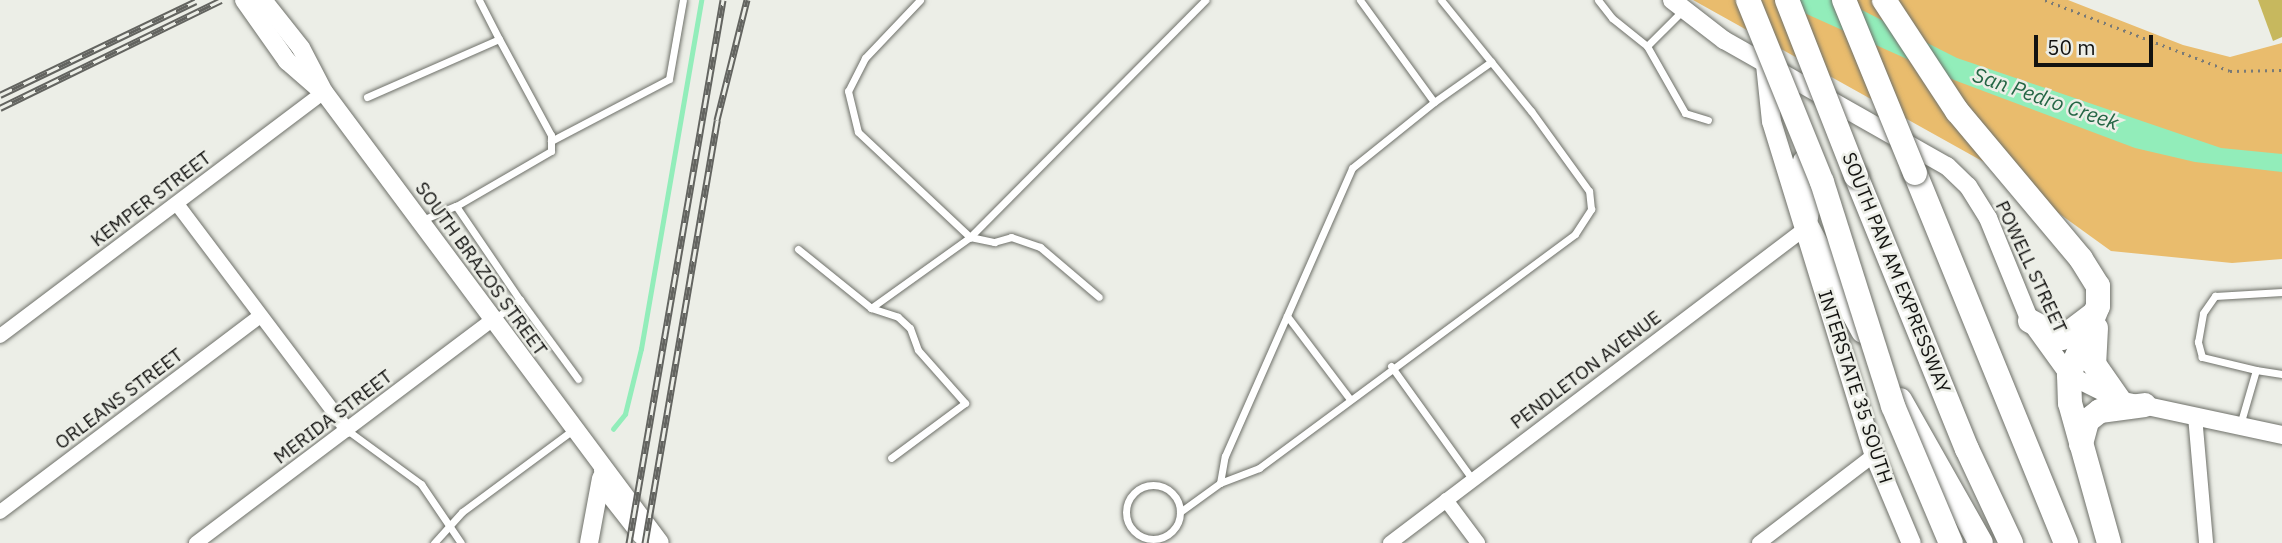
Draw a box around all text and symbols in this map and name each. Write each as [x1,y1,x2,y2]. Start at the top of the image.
scale bar [2037,21,2156,65]
text: 50 m [2047,33,2096,61]
water label: San Pedro Creek [1970,61,2122,135]
street label: KEMPER STREET [86,146,216,252]
street label: SOUTH PAN AM EXPRESSWAY [1837,149,1955,397]
street label: SOUTH BRAZOS STREET [410,178,552,360]
street label: POWELL STREET [1990,197,2072,337]
street label: INTERSTATE 35 SOUTH [1813,287,1897,487]
street label: PENDLETON AVENUE [1506,306,1666,434]
street label: ORLEANS STREET [51,344,187,454]
street label: MERIDA STREET [269,365,397,469]

